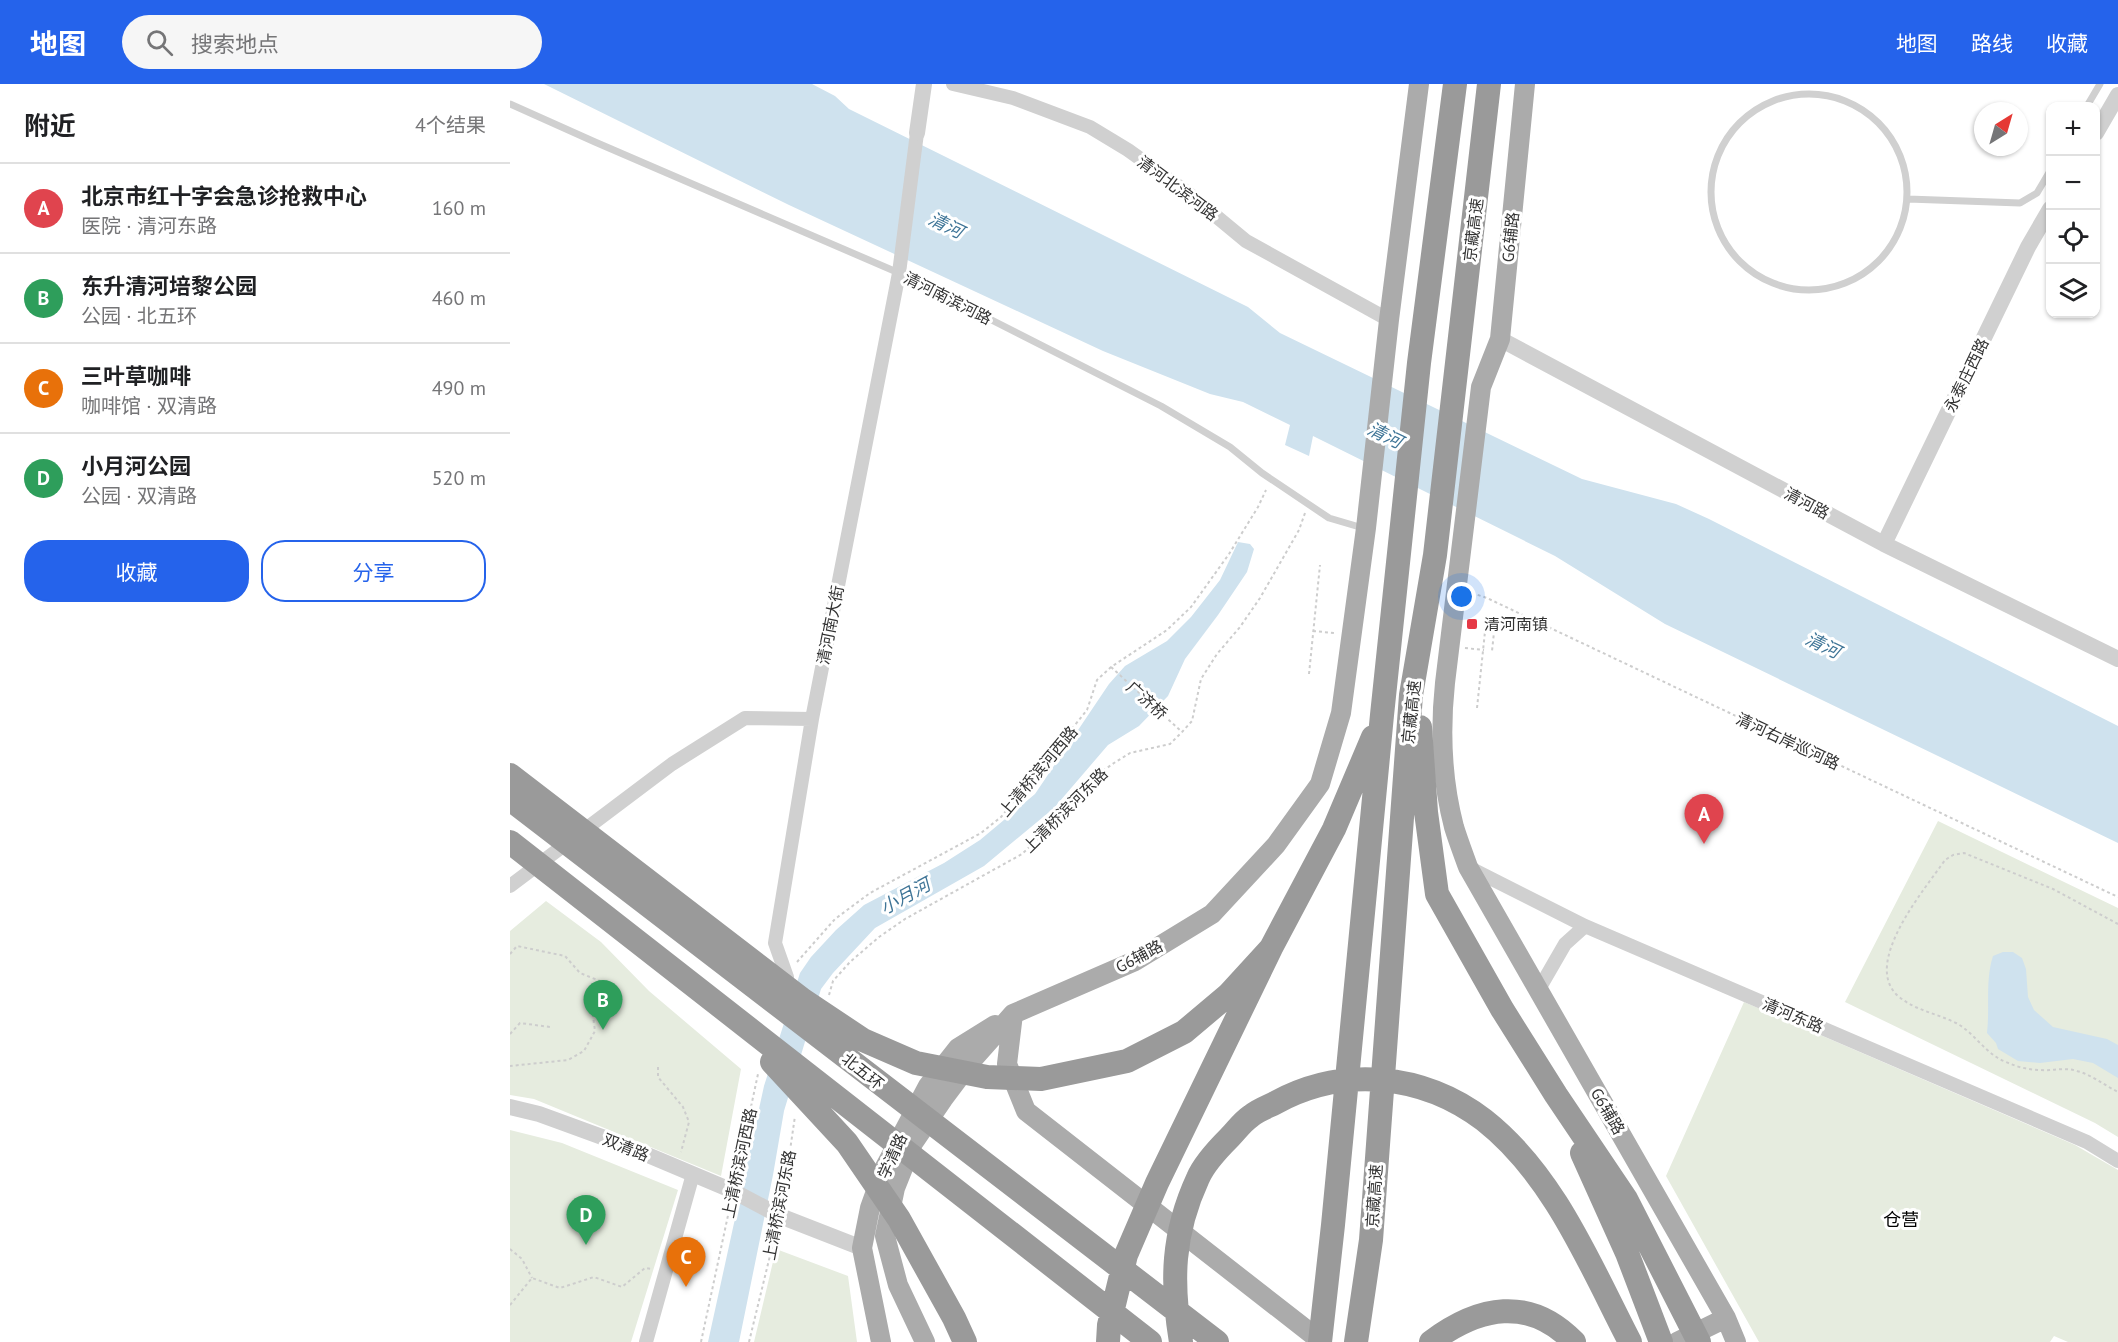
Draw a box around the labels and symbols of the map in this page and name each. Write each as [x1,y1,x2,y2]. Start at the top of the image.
north arrow [1974,102,2028,156]
street label: 清河北滨河路 [1134,151,1222,225]
street label: 京藏高速 [1459,197,1487,263]
water label: 清河 [925,207,970,245]
street label: G6辅路 [1497,211,1523,263]
street label: 清河南滨河路 [901,267,995,329]
street label: 永泰庄西路 [1939,335,1993,415]
water label: 清河 [1364,417,1409,455]
street label: 清河路 [1781,483,1833,523]
your location [1447,582,1476,611]
street label: 清河南大街 [813,584,847,666]
place label: 清河南镇 [1484,614,1548,634]
marker: 清河南镇 [1465,617,1479,631]
water label: 清河 [1802,627,1847,665]
street label: 广济桥 [1122,677,1172,723]
street label: 京藏高速 [1398,679,1424,745]
street label: 清河右岸巡河路 [1733,708,1843,774]
street label: 上清桥滨河西路 [994,722,1082,820]
street label: 上清桥滨河东路 [1018,763,1112,857]
pin: A [1684,794,1724,844]
water label: 小月河 [876,871,937,919]
street label: G6辅路 [1112,935,1166,977]
pin: B [584,980,622,1030]
street label: 清河东路 [1760,993,1826,1037]
street label: 北五环 [838,1048,888,1094]
street label: G6辅路 [1587,1084,1629,1138]
street label: 上清桥滨河西路 [718,1106,760,1220]
street label: 双清路 [600,1129,652,1165]
street label: 学清路 [873,1130,911,1182]
street label: 上清桥滨河东路 [758,1148,800,1262]
street label: 京藏高速 [1362,1163,1386,1229]
pin: D [566,1196,606,1245]
district label: 仓营 [1883,1208,1919,1231]
pin: C [666,1238,705,1287]

